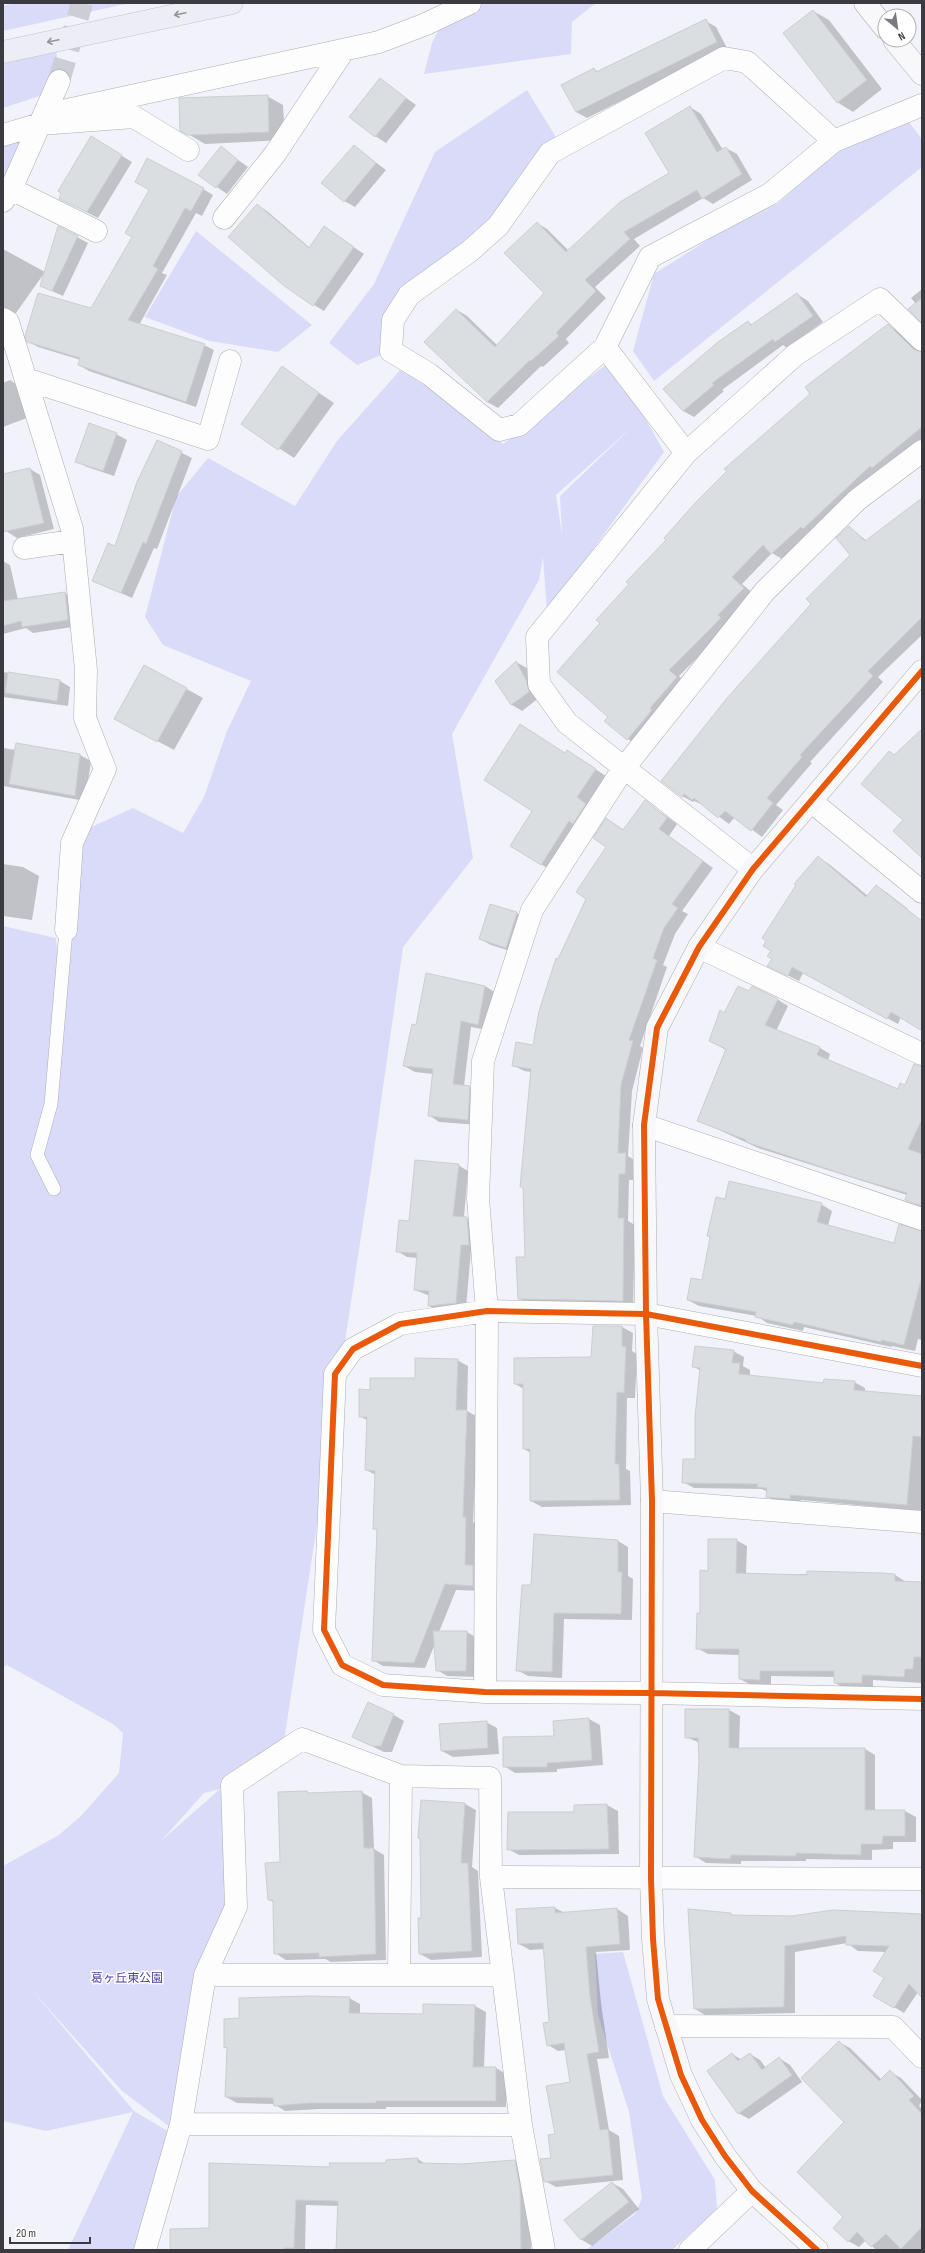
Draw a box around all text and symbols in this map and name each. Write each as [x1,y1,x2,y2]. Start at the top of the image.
north arrow [877,8,917,48]
one-way arrow [174,10,187,18]
text: N [896,29,907,43]
one-way arrow [47,38,60,46]
park label: 葛ヶ丘東公園 [91,1971,163,1986]
scale bar [10,2219,90,2245]
text: 20 m [16,2226,36,2241]

